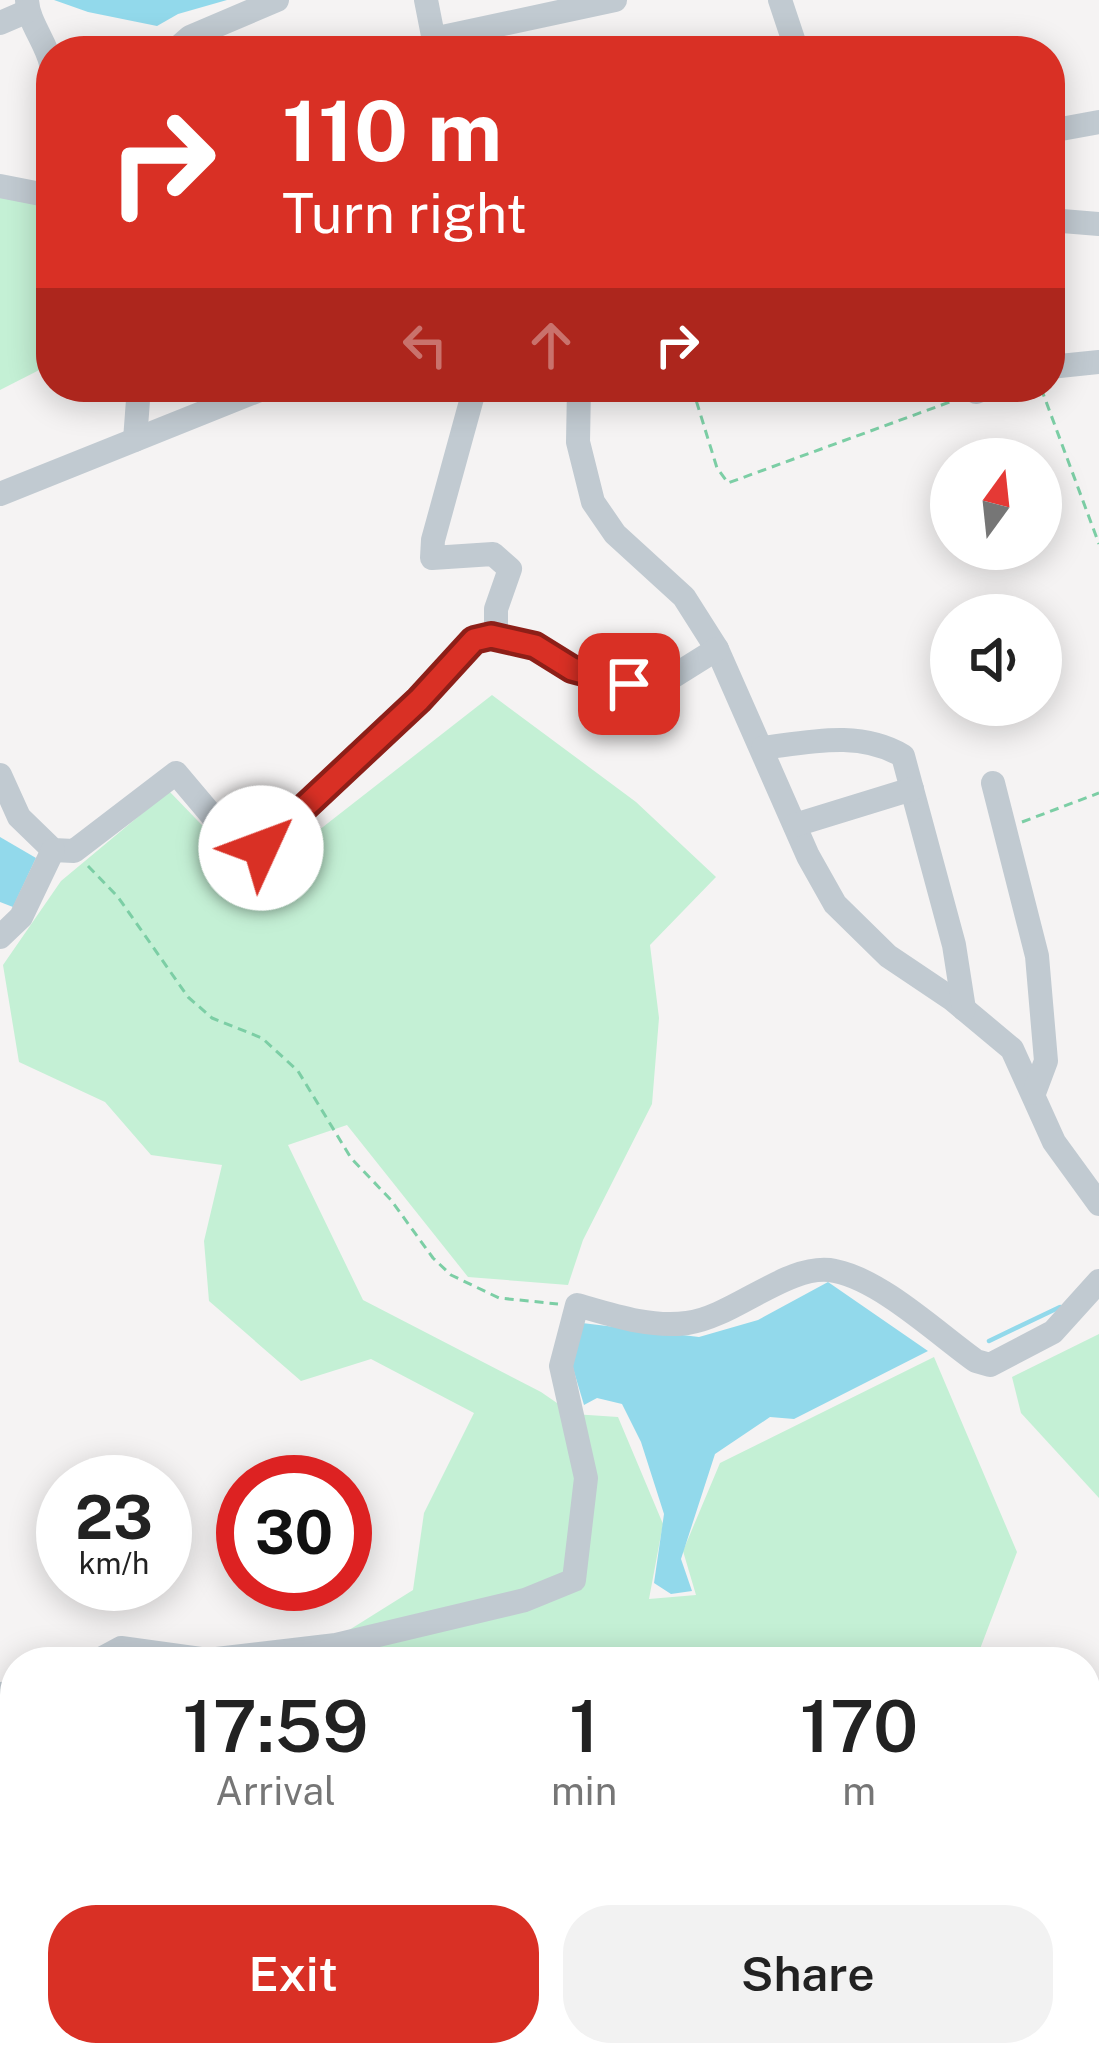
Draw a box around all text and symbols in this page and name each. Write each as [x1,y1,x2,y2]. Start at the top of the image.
text: 110 m [282,81,502,180]
icon: right [84,84,240,240]
text: Turn right [282,182,527,245]
icon: left [392,312,458,378]
icon: ahead [518,312,584,378]
icon: right [644,312,710,378]
north arrow [930,438,1062,570]
map controls [930,438,1062,726]
button: sound [930,594,1062,726]
pin [578,633,680,735]
icon: arrive [596,651,662,717]
position arrow [198,785,324,911]
speed limit sign: 30 [216,1455,372,1611]
text: 23 [75,1482,153,1553]
text: km/h [79,1545,149,1581]
text: 17:59 [183,1684,369,1768]
text: 1 [569,1684,599,1768]
text: 170 [800,1684,918,1768]
text: Arrival [215,1768,336,1814]
text: min [551,1768,617,1814]
text: m [842,1768,876,1814]
button: Exit [48,1905,539,2043]
button: Share [563,1905,1053,2043]

